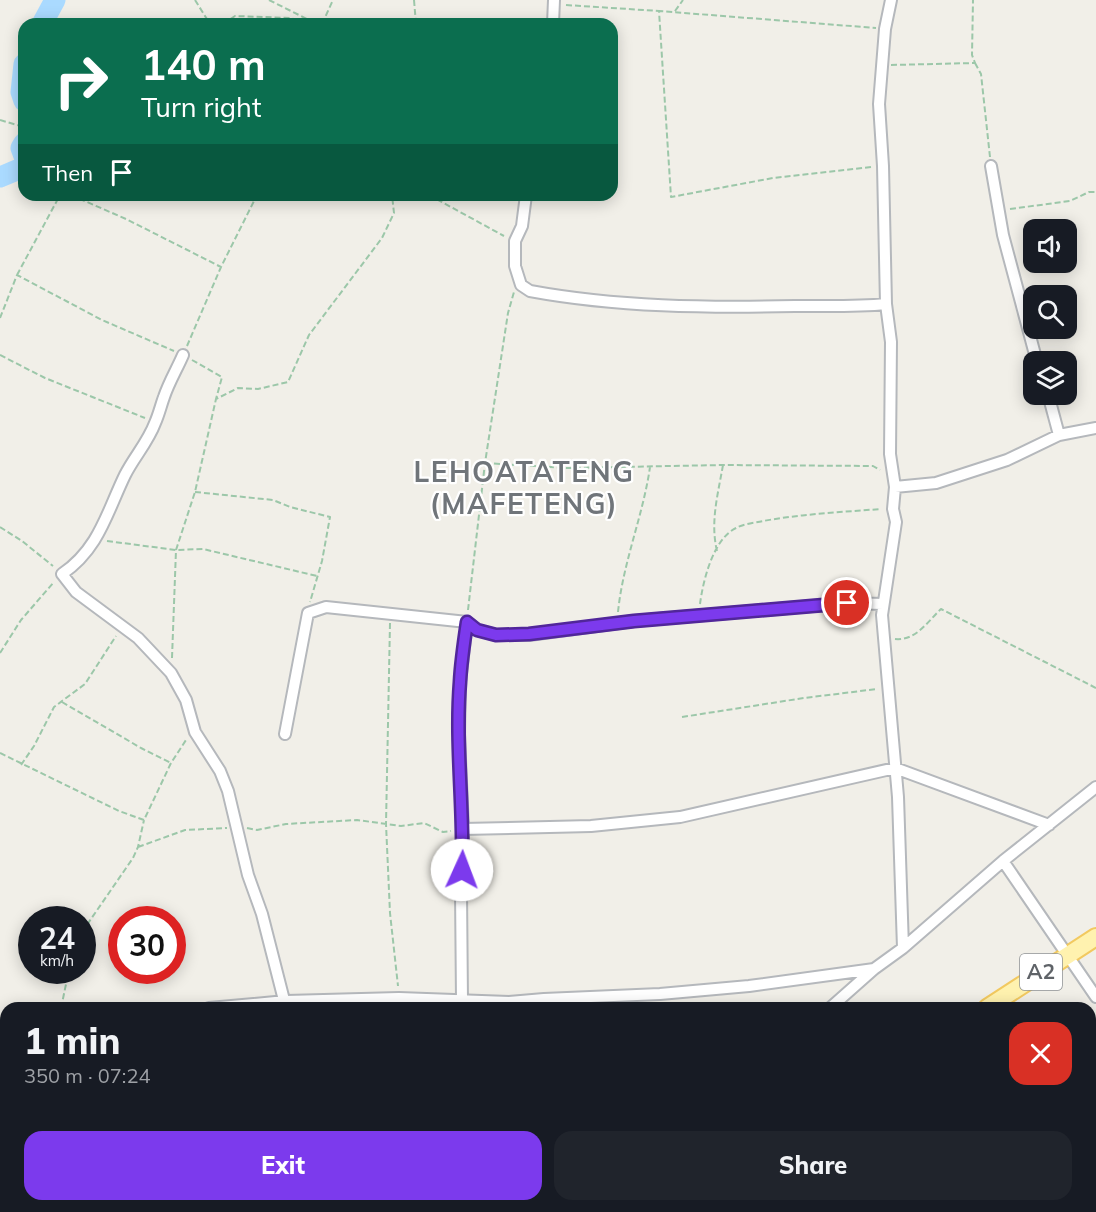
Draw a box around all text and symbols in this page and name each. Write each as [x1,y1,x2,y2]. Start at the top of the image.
text: 140 m [141,38,266,91]
icon: right [42,42,120,120]
text: Turn right [141,90,261,124]
icon: arrive [105,156,138,189]
text: Then [42,159,93,187]
map controls [1023,219,1077,405]
button: sound [1023,219,1077,273]
button: search [1023,285,1077,339]
button: layers [1023,351,1077,405]
district label: LEHOATATENG (MAFETENG) [414,454,634,521]
pin [821,577,872,628]
icon: arrive [830,586,863,619]
position arrow [430,838,494,902]
speed limit sign: 30 [108,906,186,984]
text: 24 [39,919,75,957]
text: km/h [40,951,74,970]
road number: A2 [1020,954,1062,990]
text: 1 min [24,1018,120,1063]
button: close [1009,1022,1072,1085]
text: 350 m · 07:24 [24,1063,150,1088]
button: Exit [24,1131,542,1200]
button: Share [554,1131,1072,1200]

